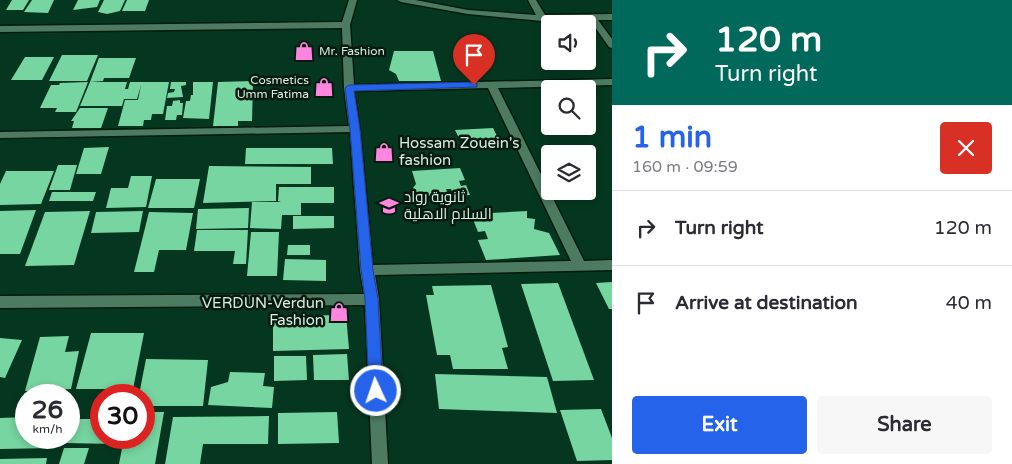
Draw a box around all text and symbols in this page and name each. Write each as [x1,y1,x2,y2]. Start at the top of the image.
map controls [541,15,596,200]
button: sound [541,15,596,70]
text: 120 m [715,19,822,61]
icon: right [632,20,697,85]
pin [453,34,495,85]
shop icon: Mr. Fashion [293,40,315,62]
icon: arrive [460,41,488,69]
place label: Mr. Fashion [319,44,385,58]
text: Turn right [715,61,817,87]
place label: Cosmetics Umm Fatima [237,73,309,101]
shop icon: Cosmetics Umm Fatima [313,76,335,98]
button: search [541,80,596,135]
text: 1 min [632,119,712,156]
button: close [940,122,992,174]
place label: Hossam Zouein's fashion [399,134,519,169]
shop icon: Hossam Zouein's fashion [373,141,395,163]
button: layers [541,145,596,200]
text: 160 m · 09:59 [632,157,738,177]
place label: ثانوية رواد السلام الاهلية [404,188,492,224]
school or university icon: ثانوية رواد السلام الاهلية [378,195,400,217]
icon: right [632,214,660,242]
text: Turn right [675,217,763,239]
text: 120 m [934,217,992,239]
icon: arrive [632,289,660,317]
text: Arrive at destination [675,292,858,314]
text: 40 m [946,292,992,314]
place label: VERDUN-Verdun Fashion [202,294,324,329]
shop icon: VERDUN-Verdun Fashion [328,301,350,323]
position arrow [349,364,401,416]
speed limit sign: 30 [90,384,155,449]
text: 26 [32,395,63,425]
button: Exit [632,396,807,454]
button: Share [817,396,992,454]
text: km/h [32,422,63,436]

